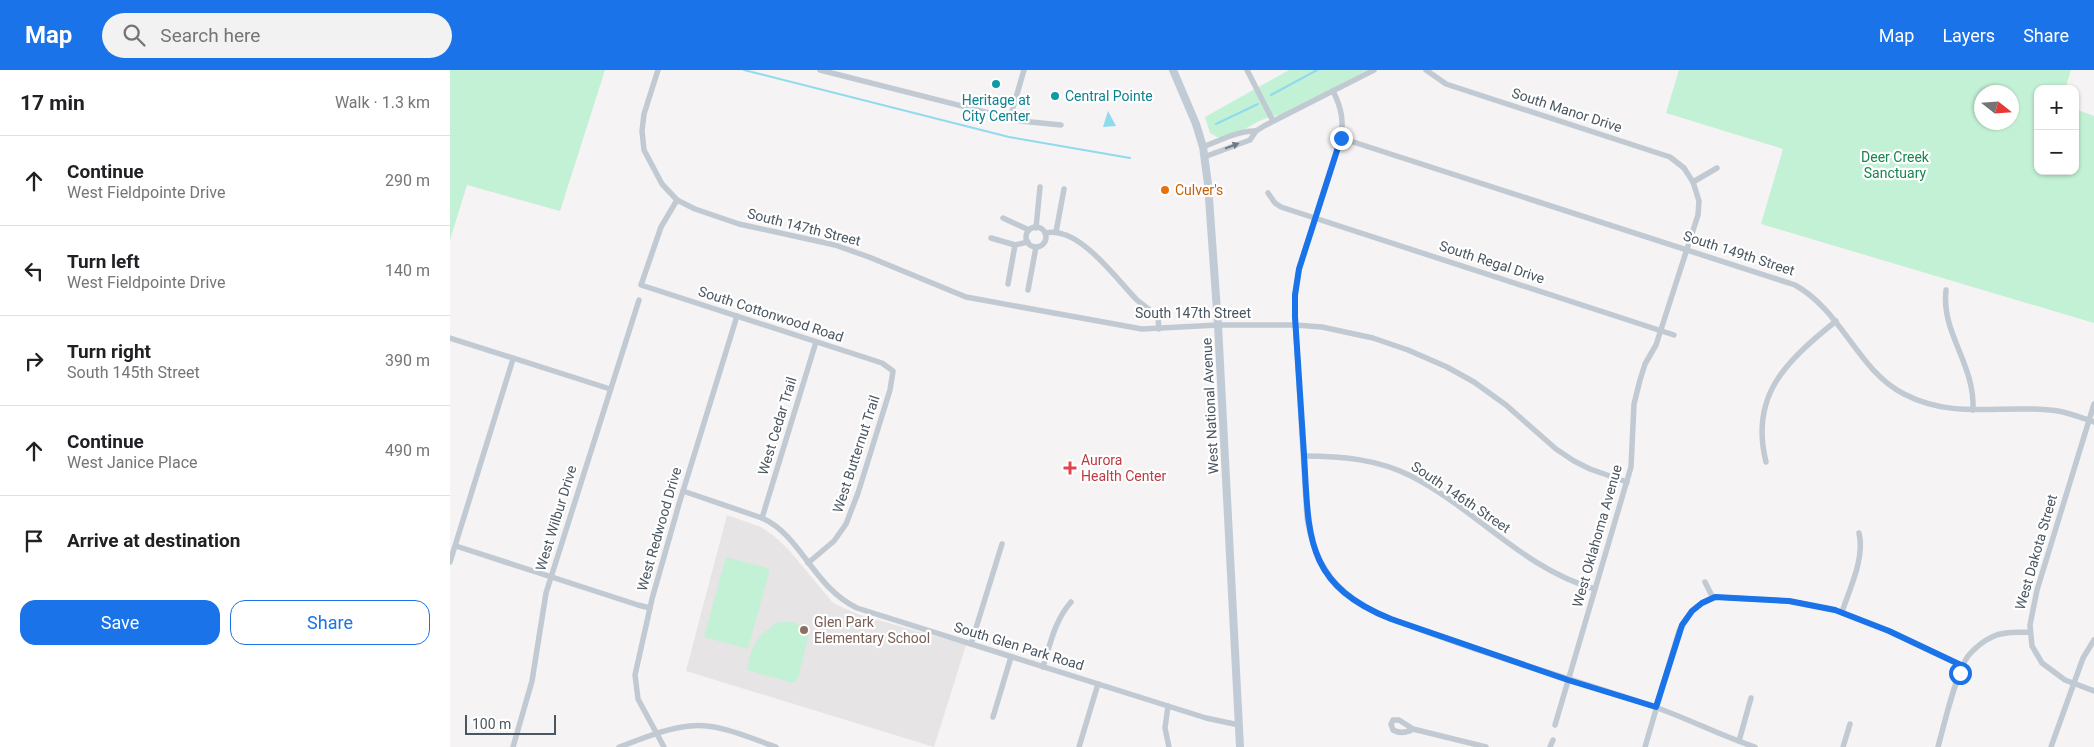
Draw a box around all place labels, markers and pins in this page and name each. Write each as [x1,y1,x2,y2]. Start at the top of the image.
marker: Heritage at City Center [990,78,1002,90]
place label: Central Pointe [1065,88,1153,104]
marker: Central Pointe [1049,90,1061,102]
place label: Heritage at City Center [962,92,1031,124]
place label: Culver's [1175,182,1223,198]
marker: Culver's [1159,184,1171,196]
place label: Aurora Health Center [1081,452,1166,484]
marker: Aurora Health Center [1063,461,1077,475]
place label: Glen Park Elementary School [814,614,930,646]
marker: Glen Park Elementary School [798,624,810,636]

